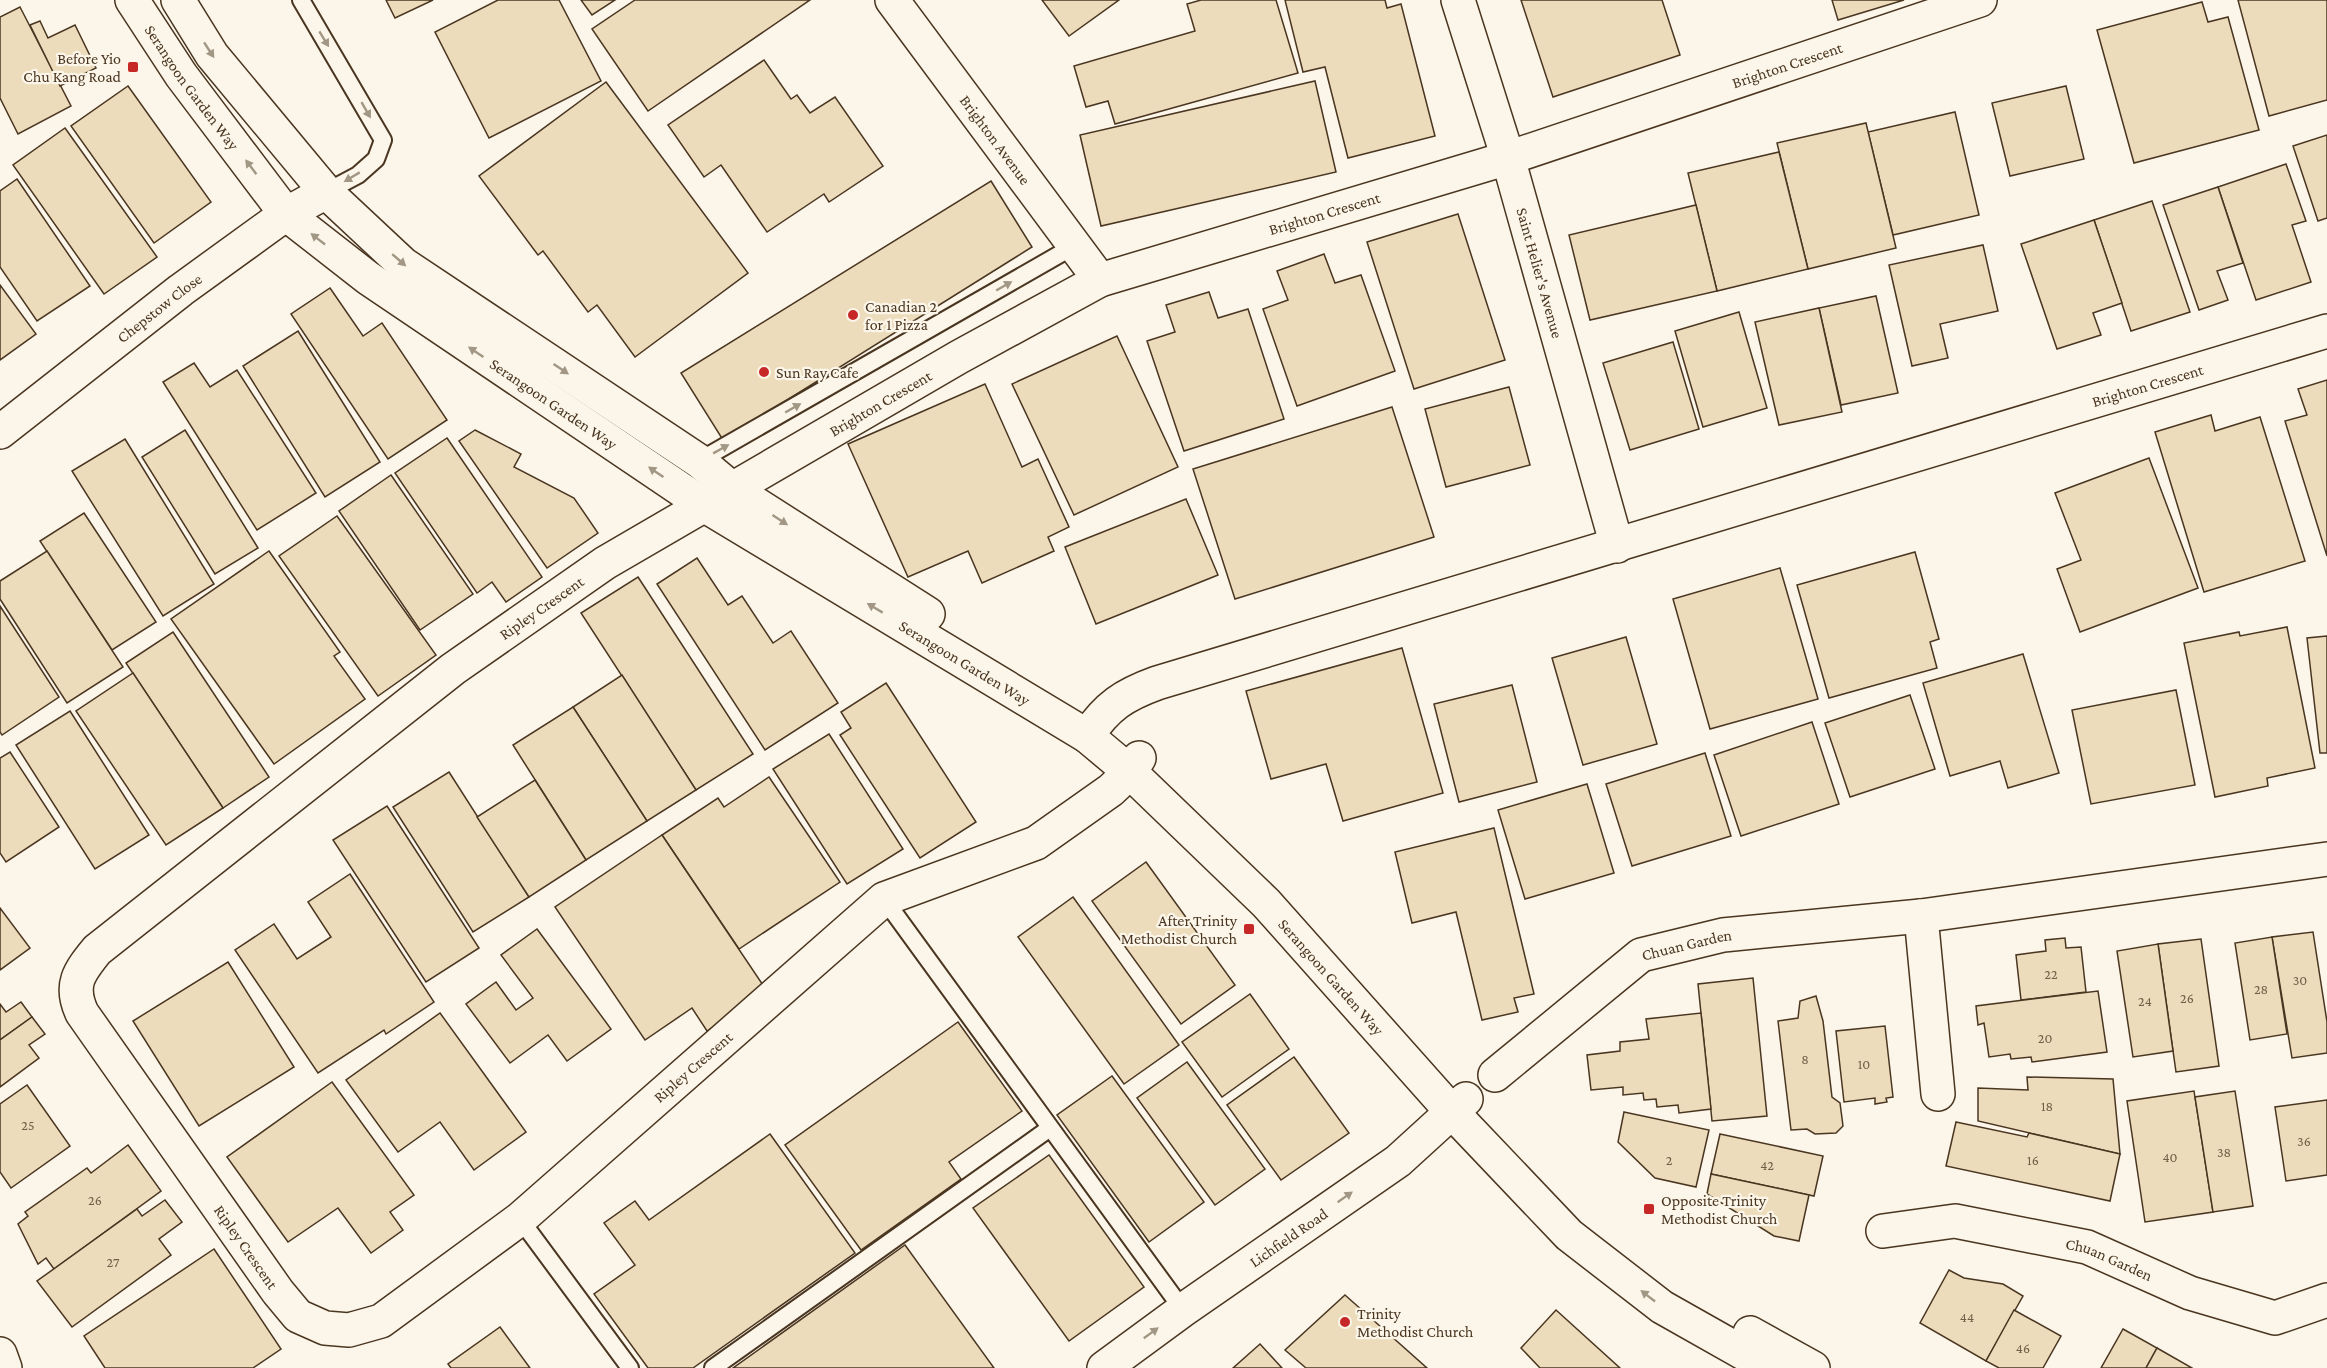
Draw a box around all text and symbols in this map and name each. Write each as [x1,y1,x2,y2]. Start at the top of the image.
street label: Serangoon Garden Way [142,21,243,154]
one-way arrow [319,31,329,48]
street label: Brighton Crescent [1730,38,1845,91]
one-way arrow [203,42,214,58]
place label: Before Yio Chu Kang Road [23,50,122,86]
marker: Before Yio Chu Kang Road [126,60,140,74]
street label: Brighton Avenue [957,92,1034,188]
one-way arrow [360,102,371,118]
one-way arrow [245,160,257,175]
one-way arrow [343,172,360,182]
street label: Brighton Crescent [1267,188,1383,238]
street label: Saint Helier's Avenue [1514,206,1567,340]
one-way arrow [310,233,325,245]
one-way arrow [392,253,407,267]
street label: Chepstow Close [113,270,205,346]
one-way arrow [995,281,1012,291]
place label: Canadian 2 for 1 Pizza [865,298,937,333]
marker: Canadian 2 for 1 Pizza [846,308,860,322]
one-way arrow [468,347,484,358]
street label: Serangoon Garden Way [487,355,621,454]
street label: Brighton Crescent [2090,360,2206,410]
one-way arrow [553,363,569,374]
place label: Sun Ray Cafe [776,364,858,382]
marker: Sun Ray Cafe [757,365,771,379]
street label: Brighton Crescent [826,366,935,439]
one-way arrow [785,403,802,413]
one-way arrow [712,444,729,454]
one-way arrow [647,467,664,478]
one-way arrow [772,514,789,525]
street label: Ripley Crescent [496,572,587,643]
one-way arrow [867,602,883,613]
street label: Serangoon Garden Way [896,616,1034,709]
place label: After Trinity Methodist Church [1121,912,1238,947]
street label: Serangoon Garden Way [1275,915,1388,1039]
marker: After Trinity Methodist Church [1242,922,1256,936]
street label: Chuan Garden [1640,926,1733,963]
house number: 22 [2044,966,2058,982]
house number: 30 [2293,972,2307,988]
house number: 28 [2254,981,2268,997]
house number: 26 [2180,990,2194,1006]
house number: 24 [2138,993,2152,1009]
street label: Ripley Crescent [650,1028,737,1107]
house number: 20 [2038,1030,2052,1046]
house number: 8 [1801,1051,1809,1067]
house number: 10 [1858,1056,1870,1072]
house number: 18 [2041,1098,2053,1114]
house number: 25 [21,1117,35,1133]
house number: 36 [2297,1133,2311,1149]
house number: 38 [2217,1144,2231,1160]
house number: 40 [2162,1149,2178,1165]
house number: 2 [1666,1152,1673,1168]
house number: 16 [2027,1152,2039,1168]
house number: 42 [1760,1157,1774,1173]
one-way arrow [1337,1191,1353,1203]
house number: 26 [88,1192,102,1208]
place label: Opposite Trinity Methodist Church [1661,1192,1778,1227]
street label: Ripley Crescent [210,1202,282,1293]
marker: Opposite Trinity Methodist Church [1642,1202,1656,1216]
street label: Lichfield Road [1246,1204,1331,1270]
street label: Chuan Garden [2064,1235,2156,1284]
house number: 27 [107,1254,120,1270]
one-way arrow [1640,1290,1655,1302]
place label: Trinity Methodist Church [1357,1305,1474,1340]
house number: 44 [1960,1309,1974,1325]
marker: Trinity Methodist Church [1338,1315,1352,1329]
one-way arrow [1143,1327,1159,1339]
house number: 46 [2016,1340,2030,1356]

